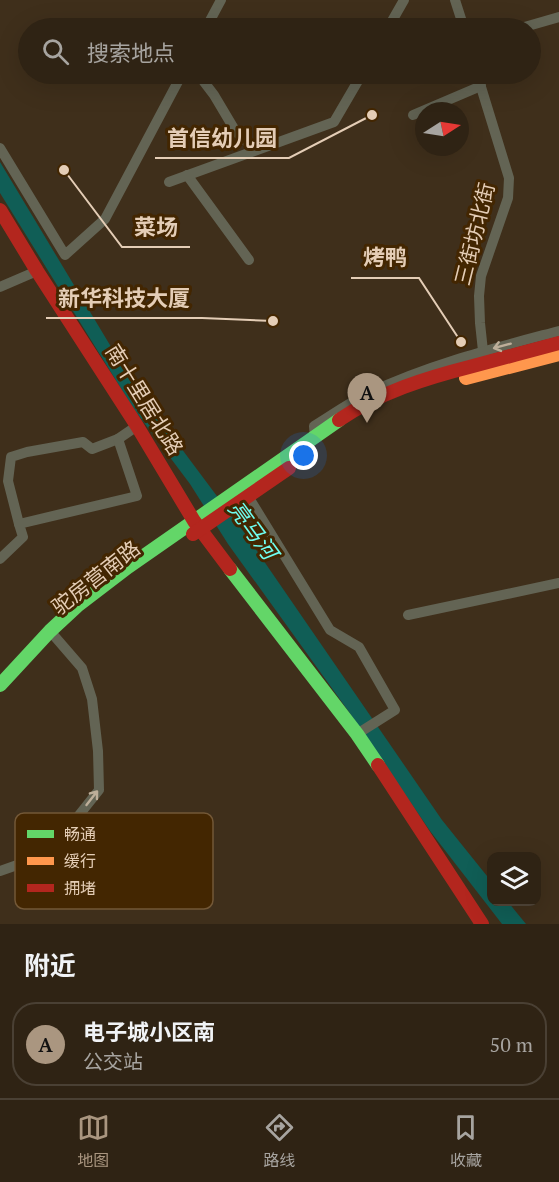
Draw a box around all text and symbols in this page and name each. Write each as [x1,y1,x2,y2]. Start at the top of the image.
search box [18,18,541,84]
icon: search [39,35,72,68]
text: 搜索地点 [87,38,175,67]
north arrow [415,102,469,156]
callout: 首信幼儿园 [155,118,289,158]
text: 首信幼儿园 [167,123,277,152]
street label: 三街坊北街 [448,179,500,288]
callout: 菜场 [122,207,190,247]
text: 菜场 [134,212,178,241]
callout: 烤鸭 [351,238,419,278]
text: 烤鸭 [363,242,407,271]
callout: 新华科技大厦 [46,278,202,318]
text: 新华科技大厦 [58,283,190,312]
street label: 南十里居北路 [100,339,190,460]
one-way arrow [493,341,512,353]
pin: A [348,374,386,423]
your location [289,441,318,470]
water label: 亮马河 [222,494,287,568]
street label: 驼房营南路 [45,534,145,621]
one-way arrow [86,790,99,806]
legend [15,813,213,909]
text: 畅通 [64,823,96,845]
text: 缓行 [64,850,96,872]
map controls [487,852,541,906]
button: layers [487,852,541,906]
text: 拥堵 [64,877,96,899]
text: 附近 [24,948,76,982]
text: 电子城小区南 [83,1017,215,1046]
text: A [38,1031,53,1058]
text: 50 m [490,1031,533,1058]
text: 公交站 [83,1048,143,1075]
tab: 地图 [77,1111,110,1171]
tab: 路线 [263,1111,296,1171]
tab: 收藏 [449,1111,482,1171]

